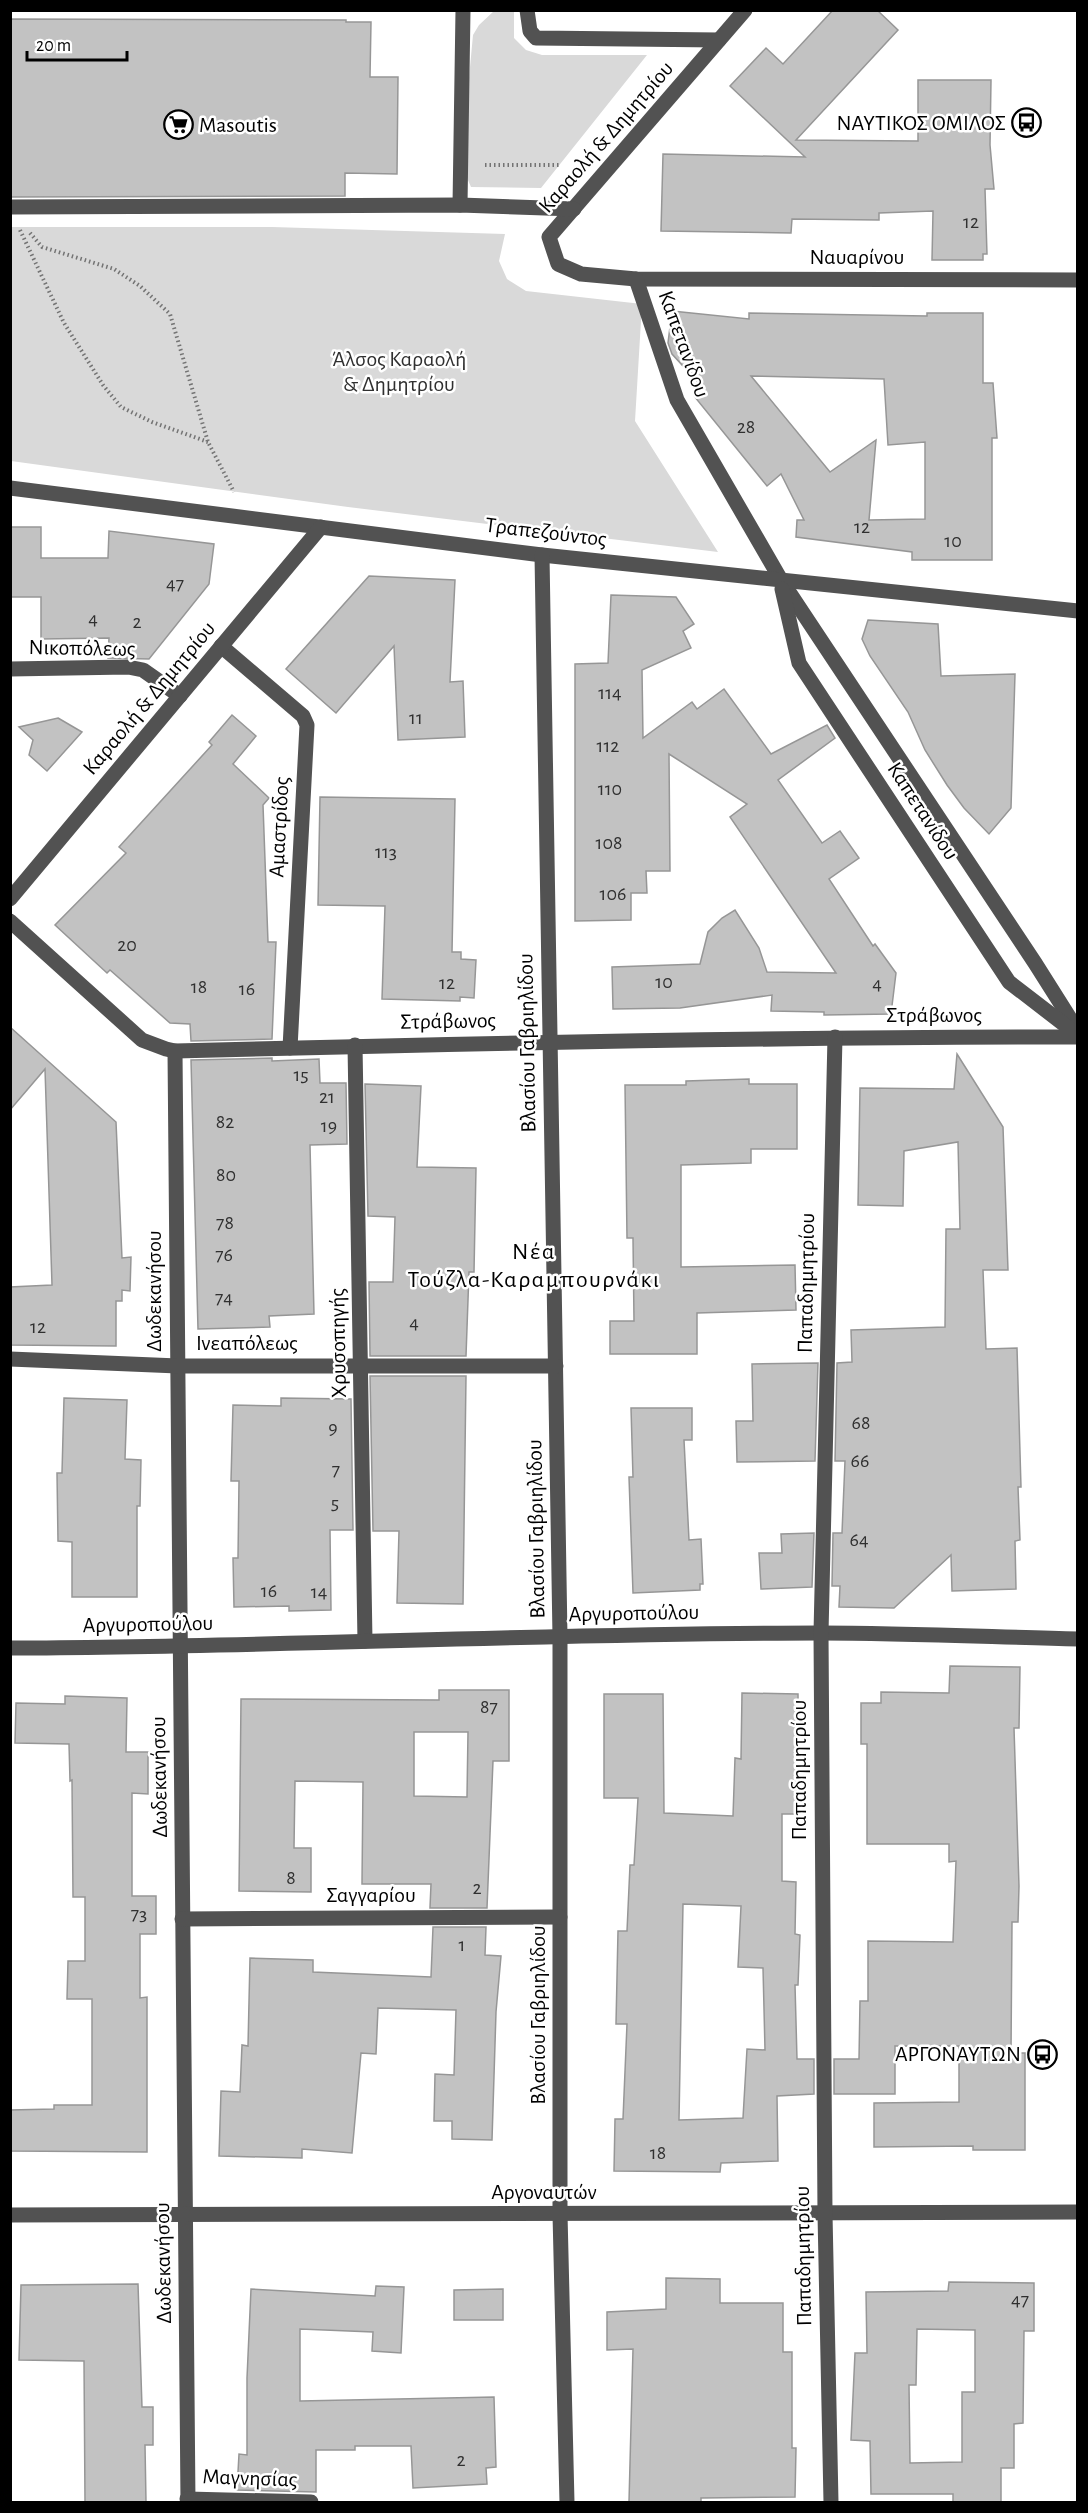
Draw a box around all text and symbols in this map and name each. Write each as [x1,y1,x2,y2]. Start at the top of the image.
scale bar [27,24,128,62]
text: 20 m [36,37,71,55]
street label: Καραολή & Δημητρίου [535,57,677,217]
bus stop icon: ΝΑΥΤΙΚΟΣ ΟΜΙΛΟΣ [1011,107,1043,139]
supermarket icon: Masoutis [162,109,194,141]
place label: ΝΑΥΤΙΚΟΣ ΟΜΙΛΟΣ [837,112,1006,134]
place label: Masoutis [199,114,277,136]
house number: 12 [963,212,979,232]
street label: Ναυαρίνου [810,246,904,268]
street label: Καπετανίδου [655,288,713,400]
park label: Άλσος Καραολή & Δημητρίου [332,348,466,395]
house number: 28 [737,417,755,437]
street label: Τραπεζούντος [484,514,608,550]
house number: 12 [854,517,870,537]
house number: 10 [944,531,962,551]
house number: 47 [166,574,184,594]
house number: 4 [88,609,98,629]
house number: 2 [132,612,142,632]
street label: Καραολή & Δημητρίου [79,617,219,779]
street label: Νικοπόλεως [28,636,136,660]
house number: 114 [598,683,622,703]
house number: 11 [409,708,423,728]
house number: 112 [597,736,619,756]
street label: Καπετανίδου [883,758,963,864]
street label: Αμαστρίδος [265,776,293,878]
house number: 110 [598,779,622,799]
house number: 108 [596,833,622,853]
house number: 113 [375,842,397,862]
house number: 106 [600,884,626,904]
house number: 20 [117,935,137,955]
street label: Βλασίου Γαβριηλίδου [514,953,540,1133]
house number: 10 [655,972,673,992]
house number: 12 [439,973,455,993]
house number: 4 [872,974,882,994]
house number: 18 [191,977,207,997]
house number: 16 [239,979,255,999]
street label: Στράβωνος [886,1004,982,1026]
street label: Στράβωνος [400,1009,496,1033]
house number: 15 [293,1065,309,1085]
house number: 21 [319,1087,335,1107]
house number: 82 [216,1112,234,1132]
house number: 19 [321,1116,337,1136]
house number: 80 [216,1165,236,1185]
house number: 78 [216,1213,234,1233]
street label: Παπαδημητρίου [794,1213,818,1353]
street label: Δωδεκανήσου [143,1230,165,1352]
district label: Νέα Τούζλα-Καραμπουρνάκι [408,1240,660,1292]
house number: 76 [215,1245,233,1265]
house number: 74 [215,1288,233,1308]
street label: Χρυσοπηγής [326,1288,350,1398]
house number: 4 [409,1313,419,1333]
house number: 12 [30,1317,46,1337]
street label: Ινεαπόλεως [196,1332,298,1354]
house number: 68 [852,1413,870,1433]
house number: 9 [328,1418,338,1438]
street label: Βλασίου Γαβριηλίδου [523,1439,549,1619]
house number: 66 [851,1451,869,1471]
house number: 7 [332,1460,340,1480]
house number: 5 [331,1493,339,1513]
house number: 64 [849,1530,869,1550]
house number: 16 [261,1581,277,1601]
house number: 14 [311,1582,327,1602]
street label: Αργυροπούλου [569,1601,699,1625]
street label: Αργυροπούλου [83,1612,213,1636]
house number: 87 [480,1697,498,1717]
street label: Παπαδημητρίου [788,1700,810,1840]
street label: Δωδεκανήσου [147,1716,171,1838]
house number: 8 [286,1868,296,1888]
house number: 2 [472,1878,482,1898]
street label: Σαγγαρίου [326,1884,416,1906]
house number: 73 [131,1904,147,1924]
street label: Βλασίου Γαβριηλίδου [527,1925,549,2105]
house number: 1 [459,1935,465,1955]
bus stop icon: ΑΡΓΟΝΑΥΤΩΝ [1026,2038,1058,2070]
place label: ΑΡΓΟΝΑΥΤΩΝ [895,2043,1021,2065]
house number: 18 [650,2143,666,2163]
street label: Αργοναυτών [491,2181,597,2203]
street label: Παπαδημητρίου [791,2186,815,2326]
street label: Δωδεκανήσου [151,2202,175,2324]
house number: 47 [1011,2290,1029,2310]
house number: 2 [456,2450,466,2470]
street label: Μαγνησίας [202,2465,298,2491]

